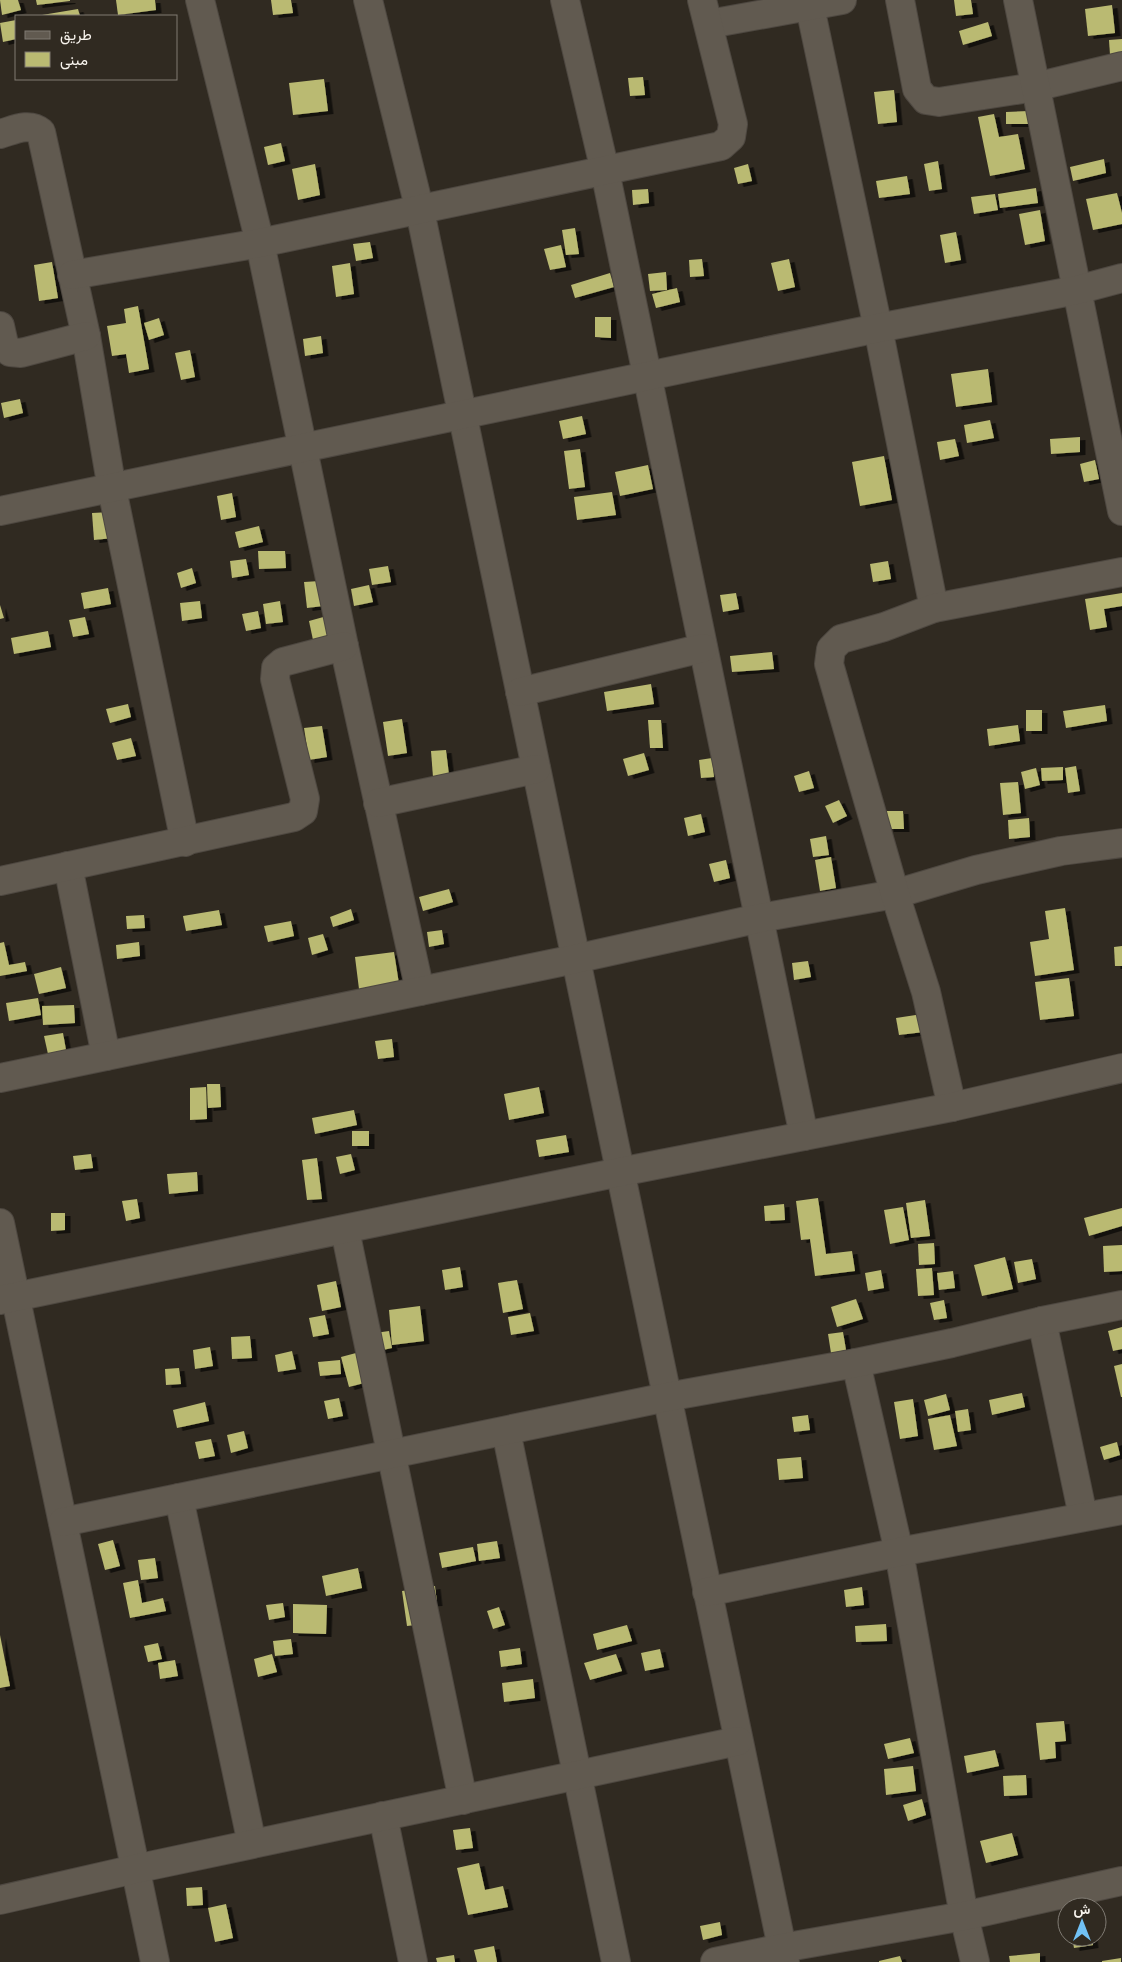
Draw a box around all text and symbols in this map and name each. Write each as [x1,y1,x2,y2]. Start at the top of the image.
legend [15,15,178,80]
text: طريق [60,24,92,46]
text: مبنى [60,49,88,71]
north arrow [1057,1897,1107,1947]
text: ش [1074,1899,1091,1919]

